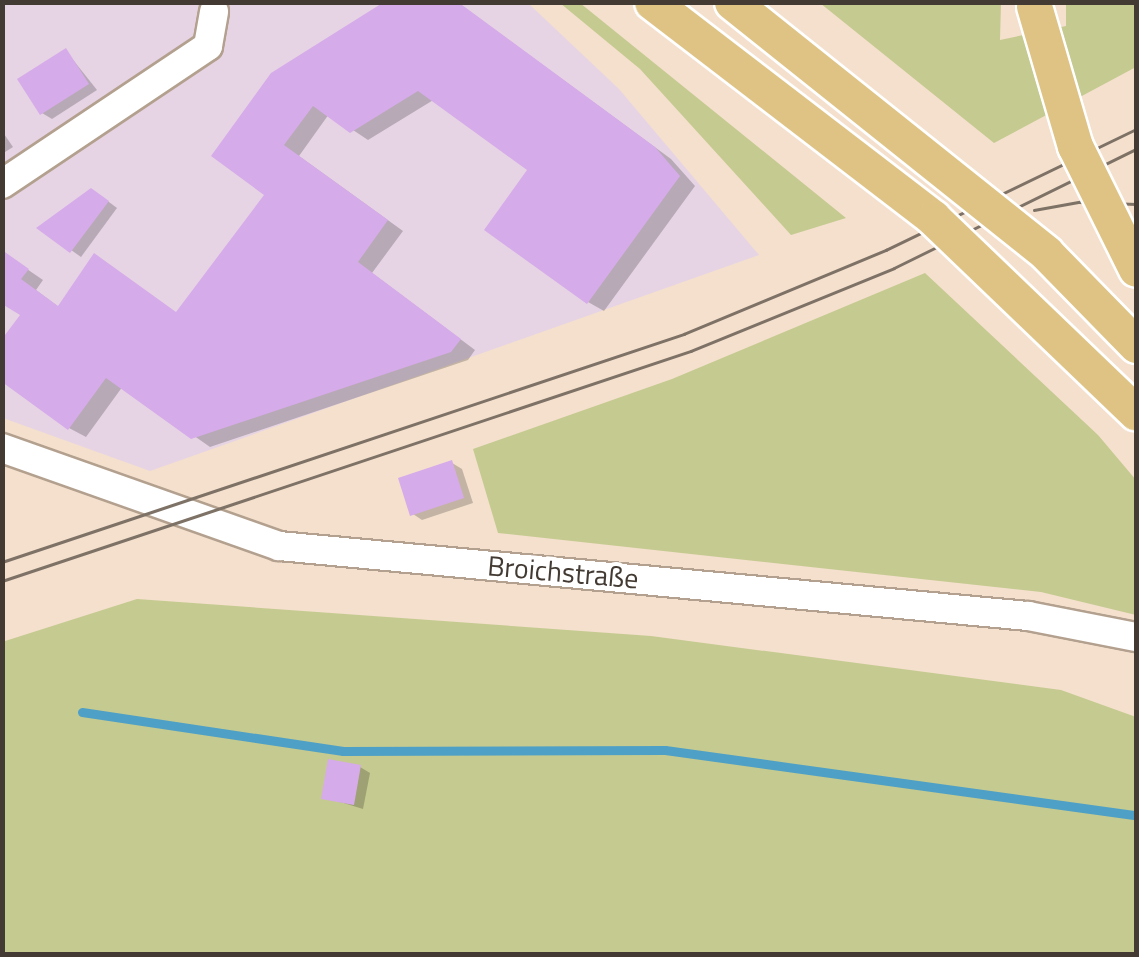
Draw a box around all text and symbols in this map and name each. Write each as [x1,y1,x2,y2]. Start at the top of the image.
street label: Broichstraße [486,549,640,595]

